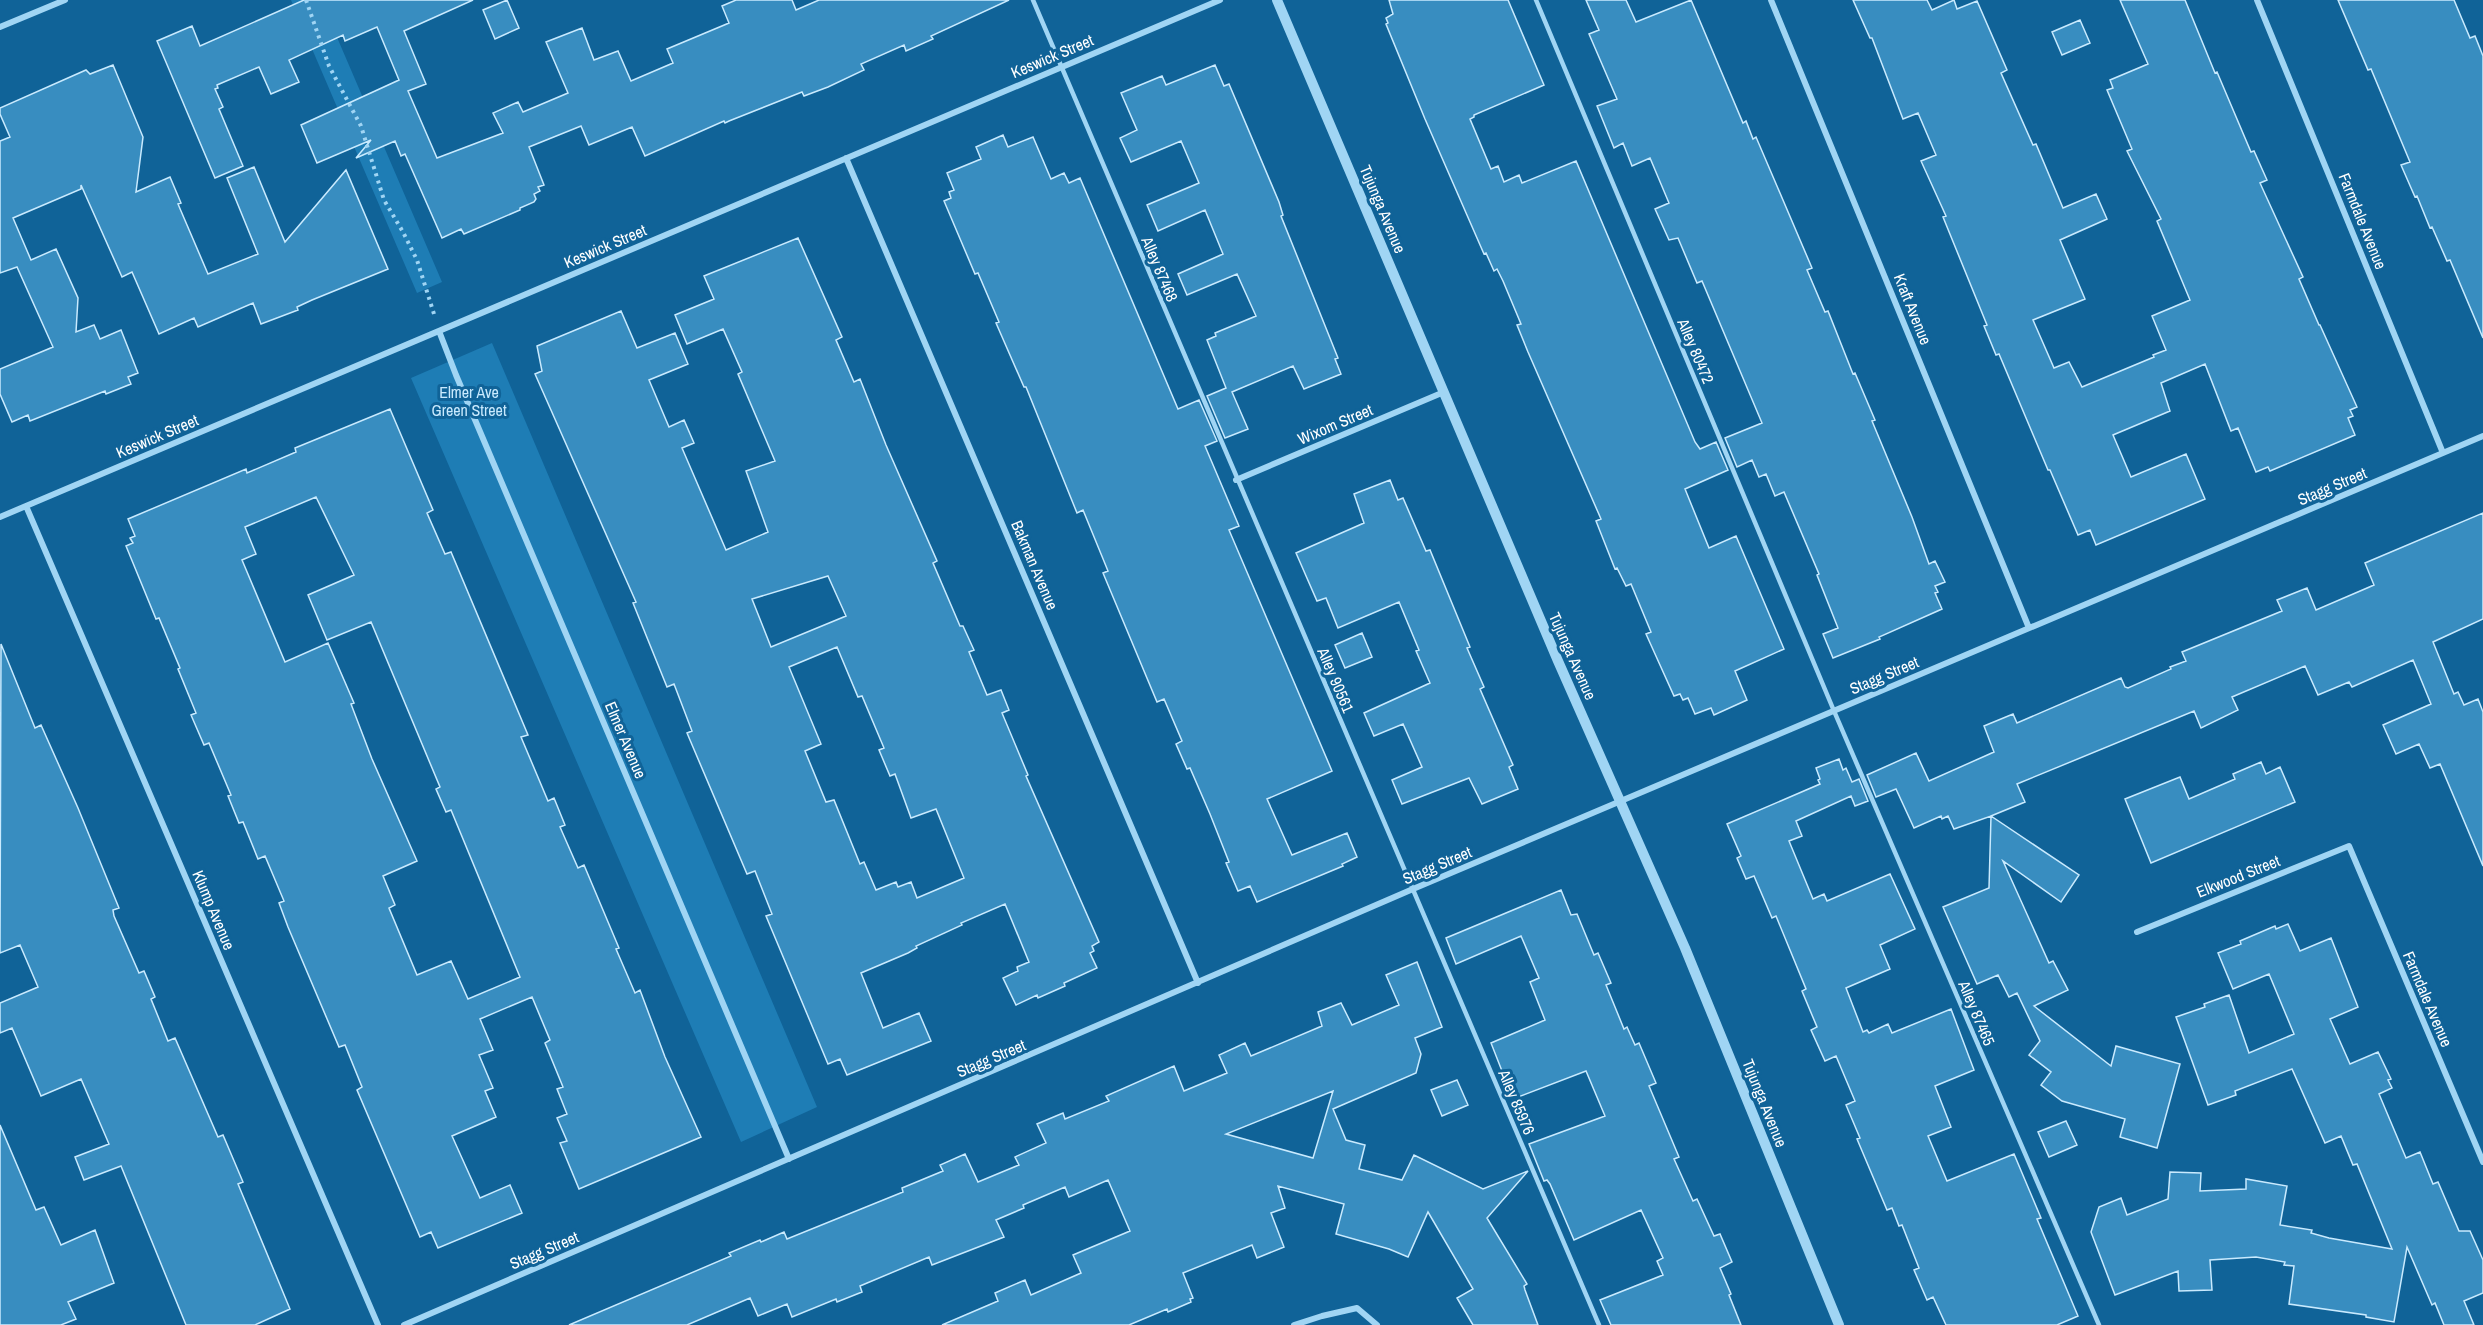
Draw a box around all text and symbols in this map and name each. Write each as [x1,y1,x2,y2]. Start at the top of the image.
street label: Keswick Street [1007,29,1097,83]
street label: Tujunga Avenue [1355,162,1411,256]
street label: Farmdale Avenue [2334,170,2392,272]
street label: Keswick Street [560,219,650,273]
street label: Alley 87468 [1136,232,1184,305]
street label: Kraft Avenue [1889,270,1937,348]
street label: Alley 80472 [1672,314,1720,387]
park label: Elmer Ave Green Street [431,381,507,421]
street label: Wixom Street [1294,398,1376,450]
street label: Keswick Street [112,409,202,463]
street label: Stagg Street [2294,461,2370,510]
street label: Bakman Avenue [1006,517,1064,613]
street label: Tujunga Avenue [1544,609,1602,703]
street label: Alley 90561 [1312,643,1360,716]
street label: Stagg Street [1846,650,1922,699]
street label: Elmer Avenue [600,698,652,782]
street label: Stagg Street [1399,840,1475,889]
street label: Elkwood Street [2193,849,2283,903]
street label: Klump Avenue [187,867,241,953]
street label: Farmdale Avenue [2398,948,2458,1050]
street label: Alley 87465 [1953,976,2001,1049]
street label: Stagg Street [953,1033,1029,1082]
street label: Tujunga Avenue [1737,1056,1793,1150]
street label: Alley 85976 [1493,1065,1541,1138]
street label: Stagg Street [506,1225,582,1274]

